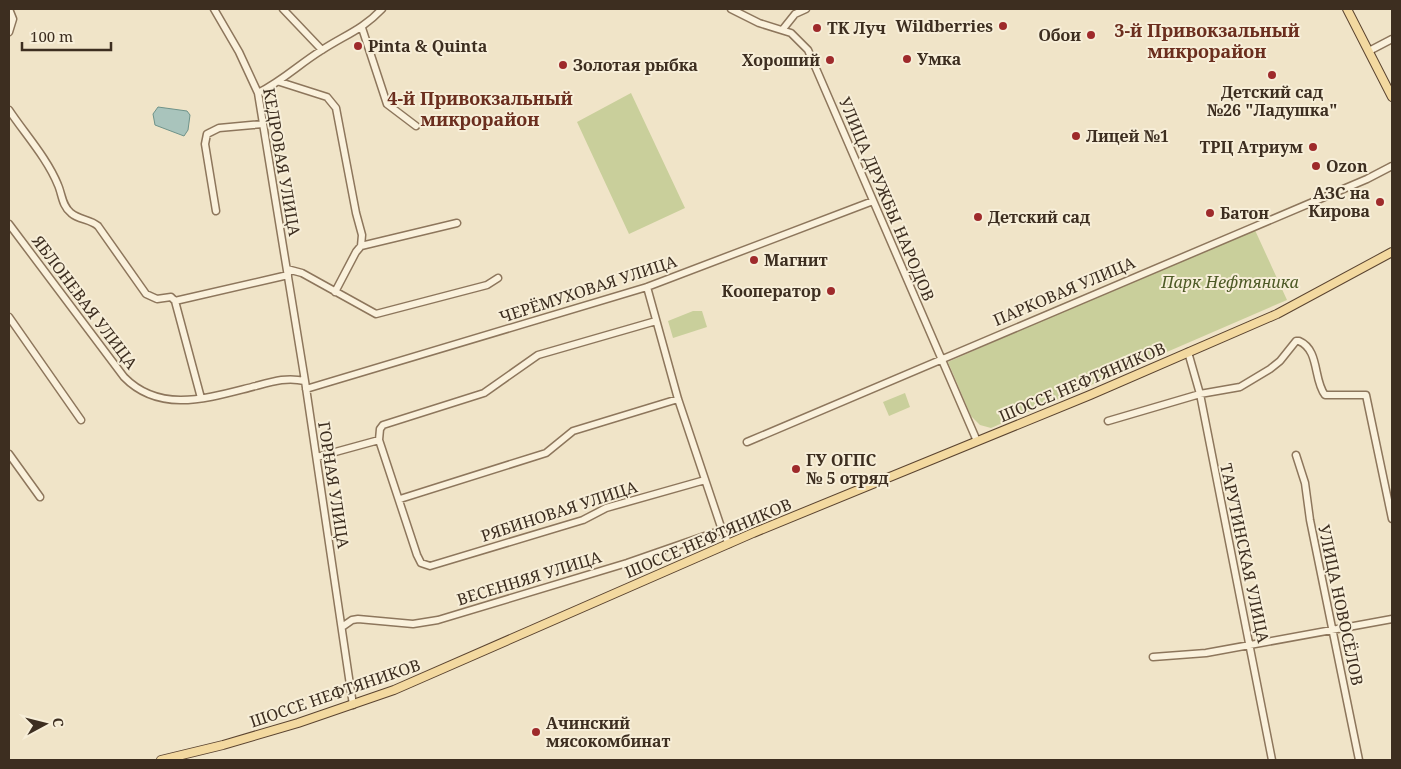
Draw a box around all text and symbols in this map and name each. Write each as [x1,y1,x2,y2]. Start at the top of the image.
place label: Wildberries [896,15,993,37]
place label: ТК Луч [827,17,886,39]
district label: 3-й Привокзальный микрорайон [1114,18,1300,63]
scale bar [22,20,111,52]
marker: Wildberries [997,20,1009,32]
marker: ТК Луч [811,22,823,34]
place label: Обои [1038,24,1081,46]
text: 100 m [30,26,73,46]
marker: Обои [1085,29,1097,41]
place label: Pinta & Quinta [368,35,488,57]
marker: Pinta & Quinta [352,40,364,52]
place label: Умка [917,48,961,70]
place label: Хороший [742,49,820,71]
marker: Умка [901,53,913,65]
place label: Золотая рыбка [573,54,698,76]
marker: Хороший [824,54,836,66]
marker: Золотая рыбка [557,59,569,71]
marker: Детский сад №26 "Ладушка" [1266,69,1278,81]
place label: Детский сад №26 "Ладушка" [1207,81,1337,121]
street label: КЕДРОВАЯ УЛИЦА [258,86,306,239]
district label: 4-й Привокзальный микрорайон [387,86,573,131]
street label: УЛИЦА ДРУЖБЫ НАРОДОВ [834,94,940,304]
place label: Лицей №1 [1086,125,1169,147]
marker: Лицей №1 [1070,130,1082,142]
place label: ТРЦ Атриум [1200,136,1303,158]
marker: ТРЦ Атриум [1307,141,1319,153]
place label: Ozon [1326,155,1368,177]
marker: Ozon [1310,160,1322,172]
place label: АЗС на Кирова [1308,182,1370,222]
marker: АЗС на Кирова [1374,196,1386,208]
place label: Батон [1220,202,1269,224]
place label: Детский сад [988,206,1090,228]
marker: Батон [1204,207,1216,219]
marker: Детский сад [972,211,984,223]
street label: ЯБЛОНЕВАЯ УЛИЦА [27,230,143,374]
place label: Магнит [764,249,828,271]
street label: ЧЕРЁМУХОВАЯ УЛИЦА [496,250,680,328]
street label: ПАРКОВАЯ УЛИЦА [990,251,1139,331]
marker: Магнит [748,254,760,266]
park label: Парк Нефтяника [1160,271,1299,293]
place label: Кооператор [722,280,821,302]
marker: Кооператор [825,285,837,297]
street label: ШОССЕ НЕФТЯНИКОВ [995,337,1169,427]
street label: ГОРНАЯ УЛИЦА [313,420,355,551]
place label: ГУ ОГПС № 5 отряд [806,449,888,489]
street label: ТАРУТИНСКАЯ УЛИЦА [1215,461,1275,645]
marker: ГУ ОГПС № 5 отряд [790,463,802,475]
street label: РЯБИНОВАЯ УЛИЦА [478,475,641,547]
street label: ШОССЕ НЕФТЯНИКОВ [621,493,795,583]
street label: УЛИЦА НОВОСЁЛОВ [1313,523,1369,687]
street label: ВЕСЕННЯЯ УЛИЦА [454,545,605,610]
street label: ШОССЕ НЕФТЯНИКОВ [247,653,423,733]
north arrow [20,699,70,749]
place label: Ачинский мясокомбинат [546,712,671,752]
text: С [48,717,68,728]
marker: Ачинский мясокомбинат [530,726,542,738]

